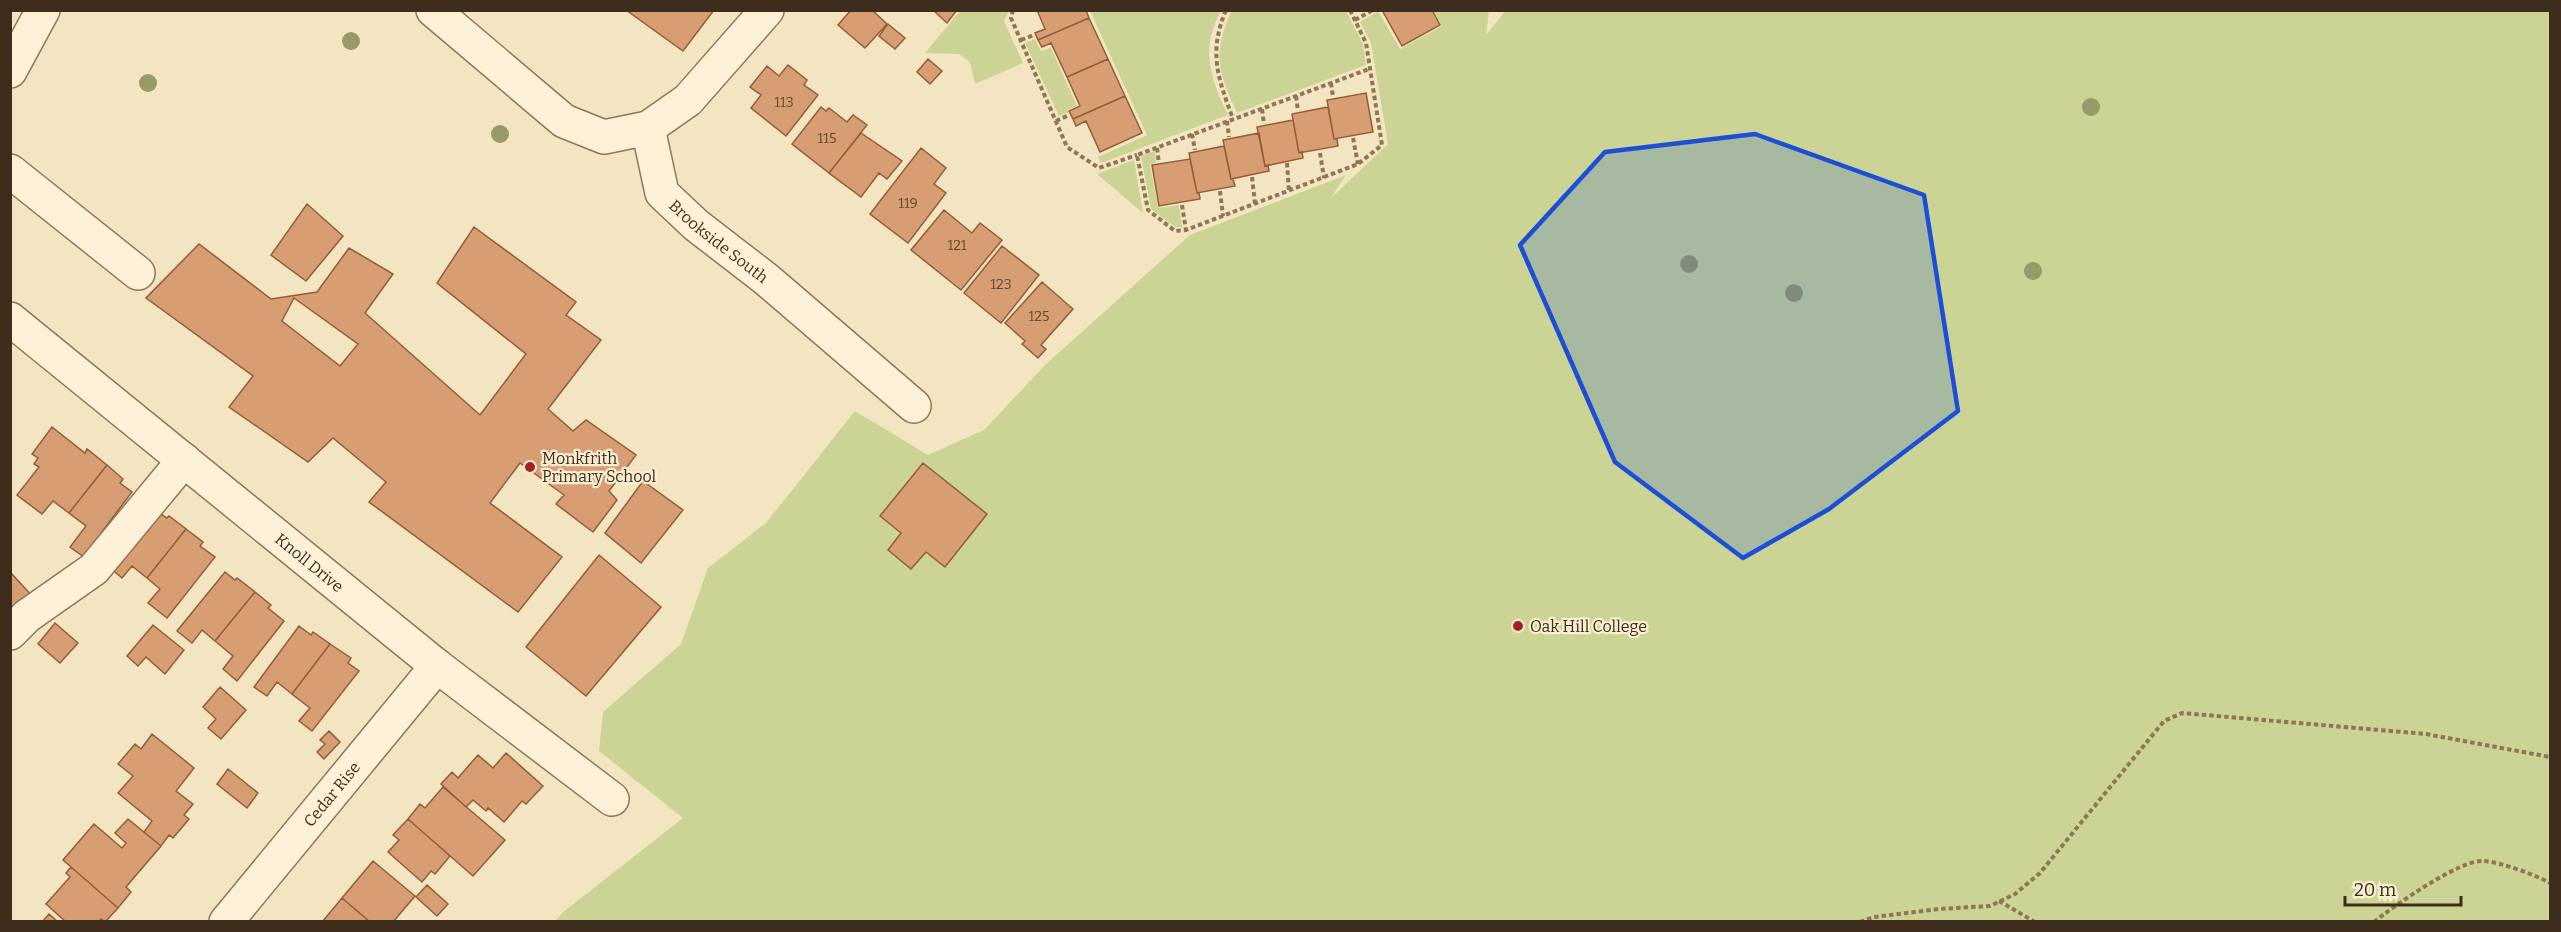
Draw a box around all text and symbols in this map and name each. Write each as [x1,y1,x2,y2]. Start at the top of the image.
house number: 113 [774,94,794,111]
house number: 115 [818,130,836,147]
house number: 119 [898,195,918,212]
street label: Brookside South [665,196,772,287]
house number: 121 [948,237,967,254]
house number: 123 [990,276,1012,293]
house number: 125 [1029,308,1049,325]
place label: Monkfrith Primary School [542,449,657,486]
marker: Monkfrith Primary School [523,460,537,474]
street label: Knoll Drive [271,529,347,596]
place label: Oak Hill College [1530,617,1647,636]
marker: Oak Hill College [1511,619,1525,633]
street label: Cedar Rise [300,758,364,831]
scale bar [2345,869,2460,907]
text: 20 m [2354,879,2396,901]

